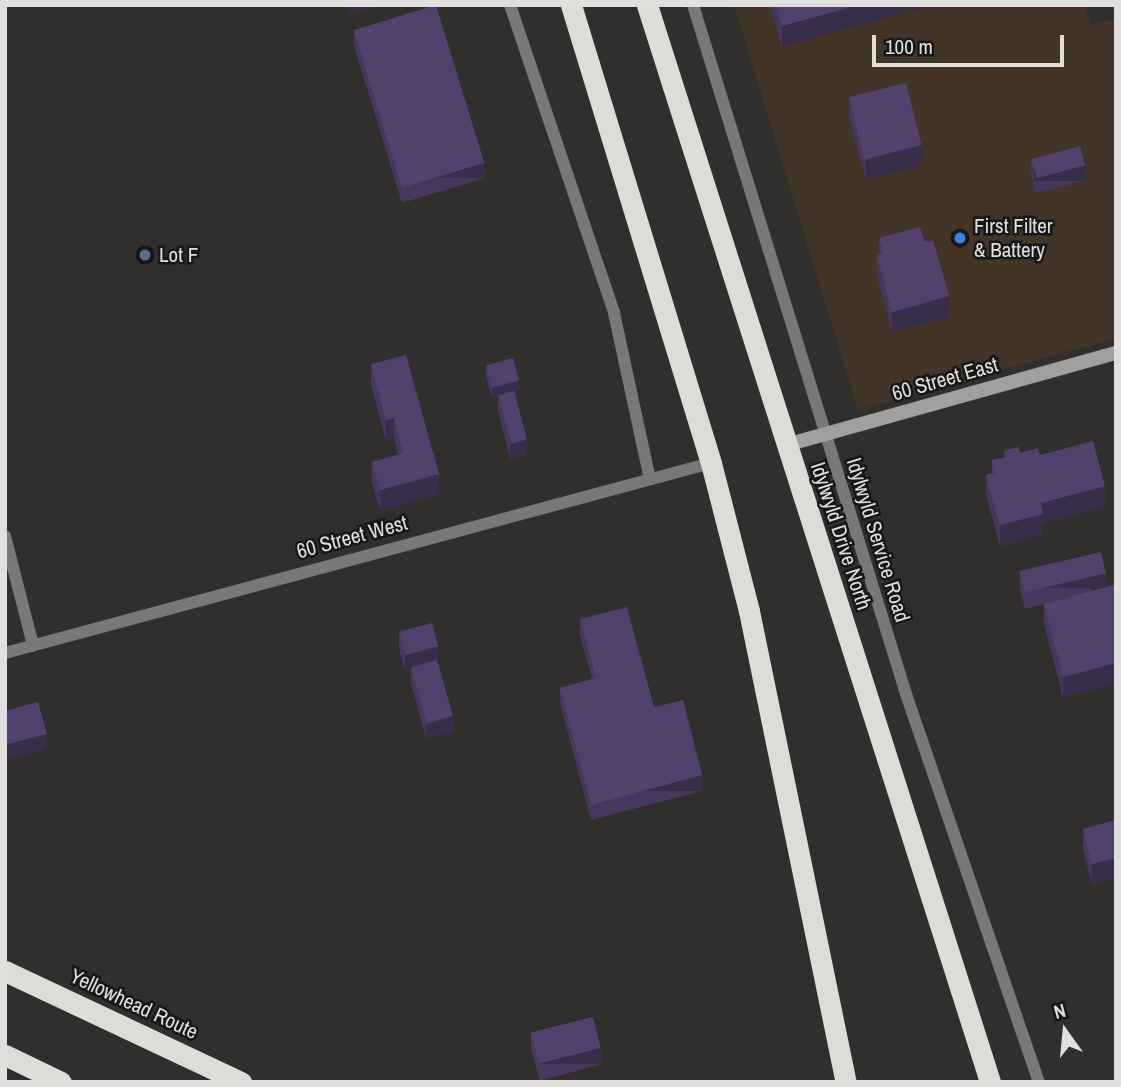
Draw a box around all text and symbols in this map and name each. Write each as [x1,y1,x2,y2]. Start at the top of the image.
scale bar [876,21,1068,65]
text: 100 m [885,32,933,61]
place label: First Filter & Battery [974,213,1052,263]
marker: First Filter & Battery [952,230,968,246]
place label: Lot F [159,242,198,268]
marker: Lot F [137,247,153,263]
street label: 60 Street East [889,352,1001,406]
street label: Idylwyld Service Road [841,455,915,625]
street label: Idylwyld Drive North [805,459,877,613]
street label: 60 Street West [294,510,410,564]
street label: Yellowhead Route [66,963,202,1045]
north arrow [1030,996,1100,1066]
text: N [1051,997,1068,1025]

